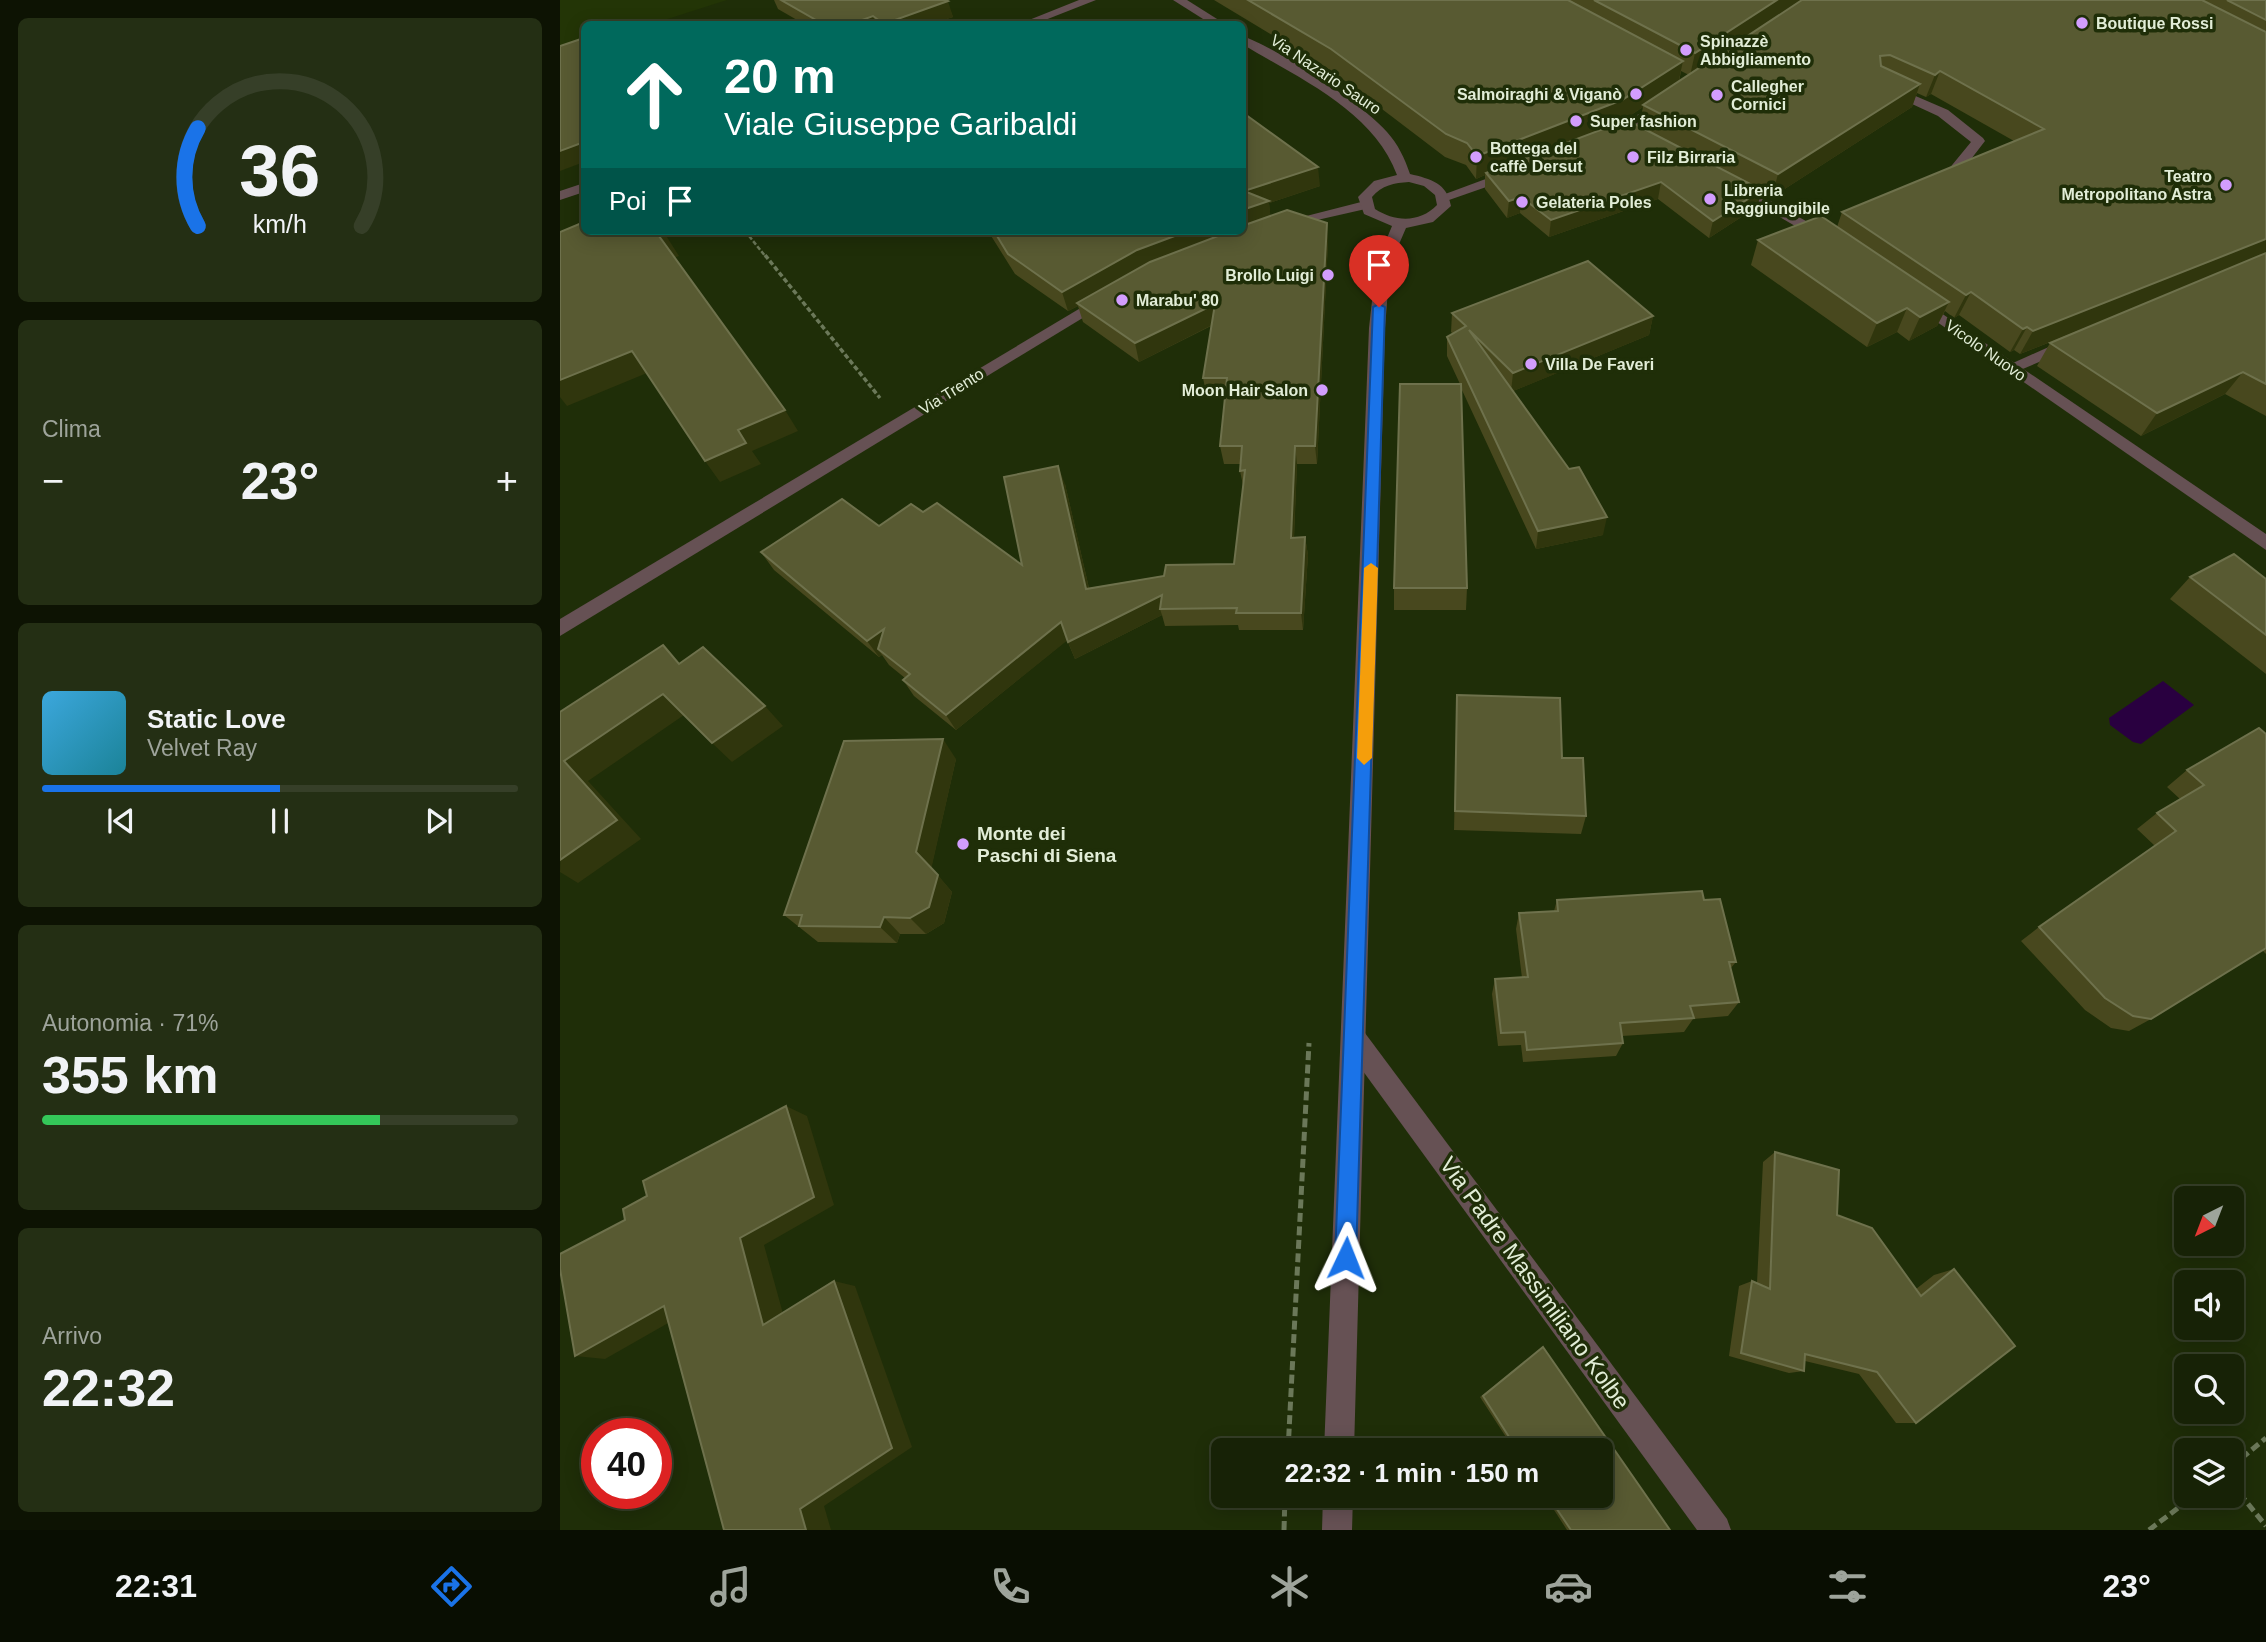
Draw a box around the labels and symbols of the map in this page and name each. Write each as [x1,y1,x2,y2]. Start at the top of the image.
marker: Boutique Rossi [2074,15,2090,31]
place label: Boutique Rossi [2096,15,2213,32]
street label: Via Nazario Sauro [1267,31,1384,118]
place label: Spinazzè Abbigliamento [1700,33,1811,68]
marker: Spinazzè Abbigliamento [1678,42,1694,58]
place label: Callegher Cornici [1731,78,1804,113]
place label: Salmoiraghi & Viganò [1457,86,1622,103]
marker: Salmoiraghi & Viganò [1628,86,1644,102]
marker: Callegher Cornici [1709,87,1725,103]
marker: Super fashion [1568,113,1584,129]
place label: Super fashion [1590,113,1697,130]
place label: Bottega del caffè Dersut [1490,140,1583,175]
marker: Bottega del caffè Dersut [1468,149,1484,165]
marker: Filz Birraria [1625,149,1641,165]
place label: Filz Birraria [1647,149,1735,166]
place label: Teatro Metropolitano Astra [2061,168,2212,203]
marker: Teatro Metropolitano Astra [2218,177,2234,193]
place label: Libreria Raggiungibile [1724,182,1830,217]
marker: Libreria Raggiungibile [1702,191,1718,207]
marker: Gelateria Poles [1514,194,1530,210]
place label: Gelateria Poles [1536,194,1652,211]
pin [1349,235,1409,307]
place label: Brollo Luigi [1225,267,1314,284]
marker: Brollo Luigi [1320,267,1336,283]
marker: Marabu' 80 [1114,292,1130,308]
place label: Marabu' 80 [1136,292,1219,309]
street label: Vicolo Nuovo [1942,316,2029,384]
marker: Villa De Faveri [1523,356,1539,372]
place label: Villa De Faveri [1545,356,1654,373]
street label: Via Trento [916,365,987,418]
place label: Moon Hair Salon [1182,382,1308,399]
marker: Moon Hair Salon [1314,382,1330,398]
place label: Monte dei Paschi di Siena [977,823,1117,866]
marker: Monte dei Paschi di Siena [955,836,971,852]
street label: Via Padre Massimiliano Kolbe [1435,1152,1635,1414]
north arrow [2174,1186,2244,1256]
position arrow [1309,1221,1383,1295]
speed limit sign: 40 [581,1418,672,1509]

